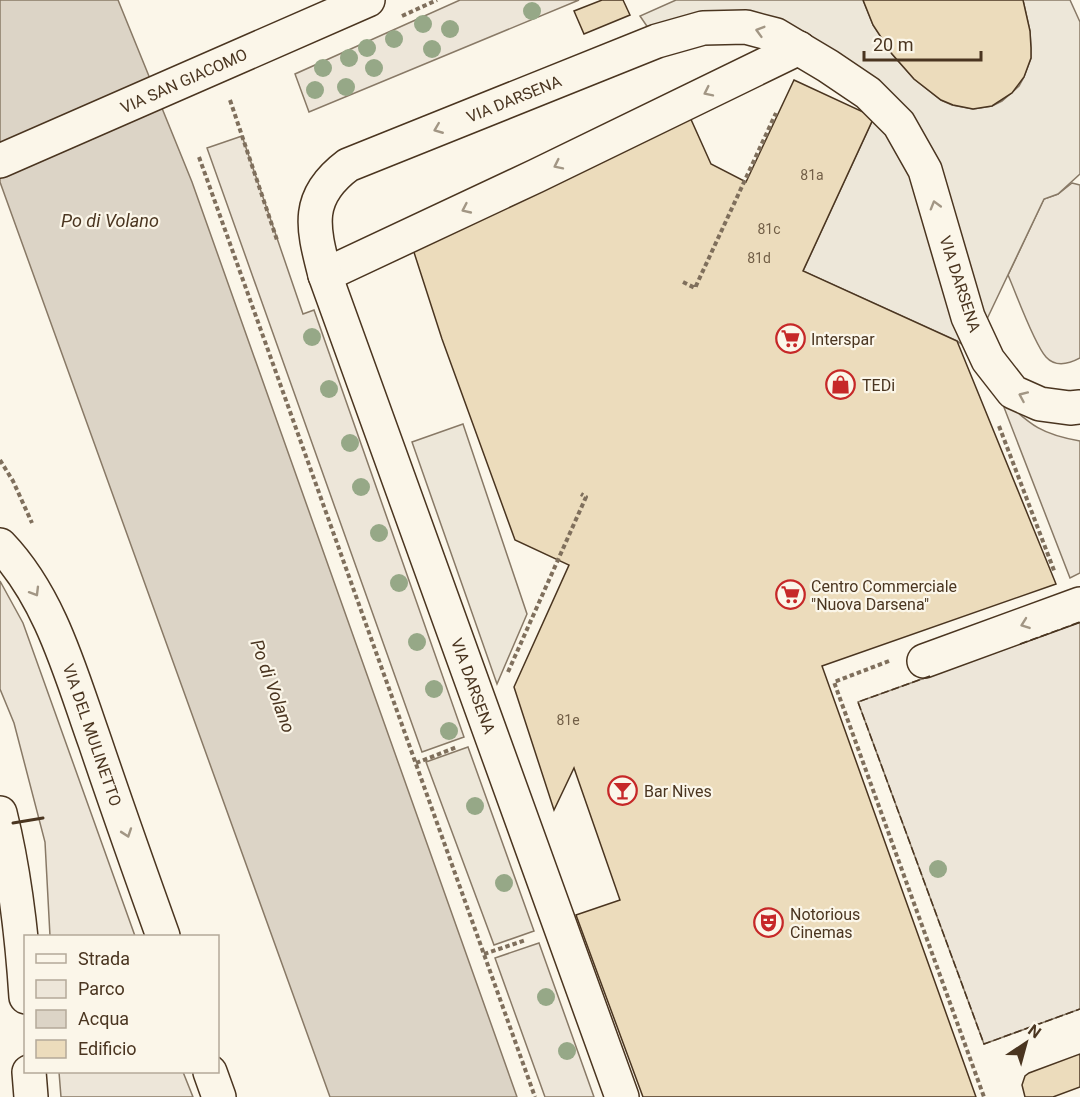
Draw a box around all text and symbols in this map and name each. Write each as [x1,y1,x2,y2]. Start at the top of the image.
scale bar [864,24,981,62]
one-way arrow [755,26,766,38]
text: 20 m [873,34,913,55]
street label: VIA SAN GIACOMO [118,45,250,117]
street label: VIA DARSENA [464,71,565,127]
one-way arrow [704,85,715,97]
one-way arrow [433,122,444,134]
one-way arrow [554,158,565,170]
house number: 81a [800,167,824,183]
one-way arrow [930,200,943,210]
one-way arrow [461,202,472,214]
water label: Po di Volano [61,210,159,231]
house number: 81c [757,221,781,237]
street label: VIA DARSENA [935,233,985,335]
house number: 81d [747,250,771,266]
supermarket icon: Interspar [774,323,806,355]
place label: Interspar [811,330,875,349]
shop icon: TEDi [825,369,857,401]
place label: TEDi [862,376,895,395]
one-way arrow [1019,392,1030,404]
place label: Centro Commerciale "Nuova Darsena" [811,577,957,614]
supermarket icon: Centro Commerciale "Nuova Darsena" [774,579,806,611]
one-way arrow [27,586,38,597]
one-way arrow [1020,617,1031,630]
water label: Po di Volano [246,636,300,736]
street label: VIA DARSENA [447,636,499,737]
street label: VIA DEL MULINETTO [59,661,125,809]
house number: 81e [556,712,580,728]
bar icon: Bar Nives [607,775,639,807]
place label: Bar Nives [644,782,712,801]
one-way arrow [119,827,132,838]
place label: Notorious Cinemas [790,905,860,942]
theatre icon: Notorious Cinemas [753,907,785,939]
legend [24,935,219,1073]
text: Strada [78,948,130,969]
text: Parco [78,978,125,999]
text: Acqua [78,1008,129,1029]
north arrow [996,1013,1056,1073]
text: N [1024,1020,1045,1042]
text: Edificio [78,1038,137,1059]

